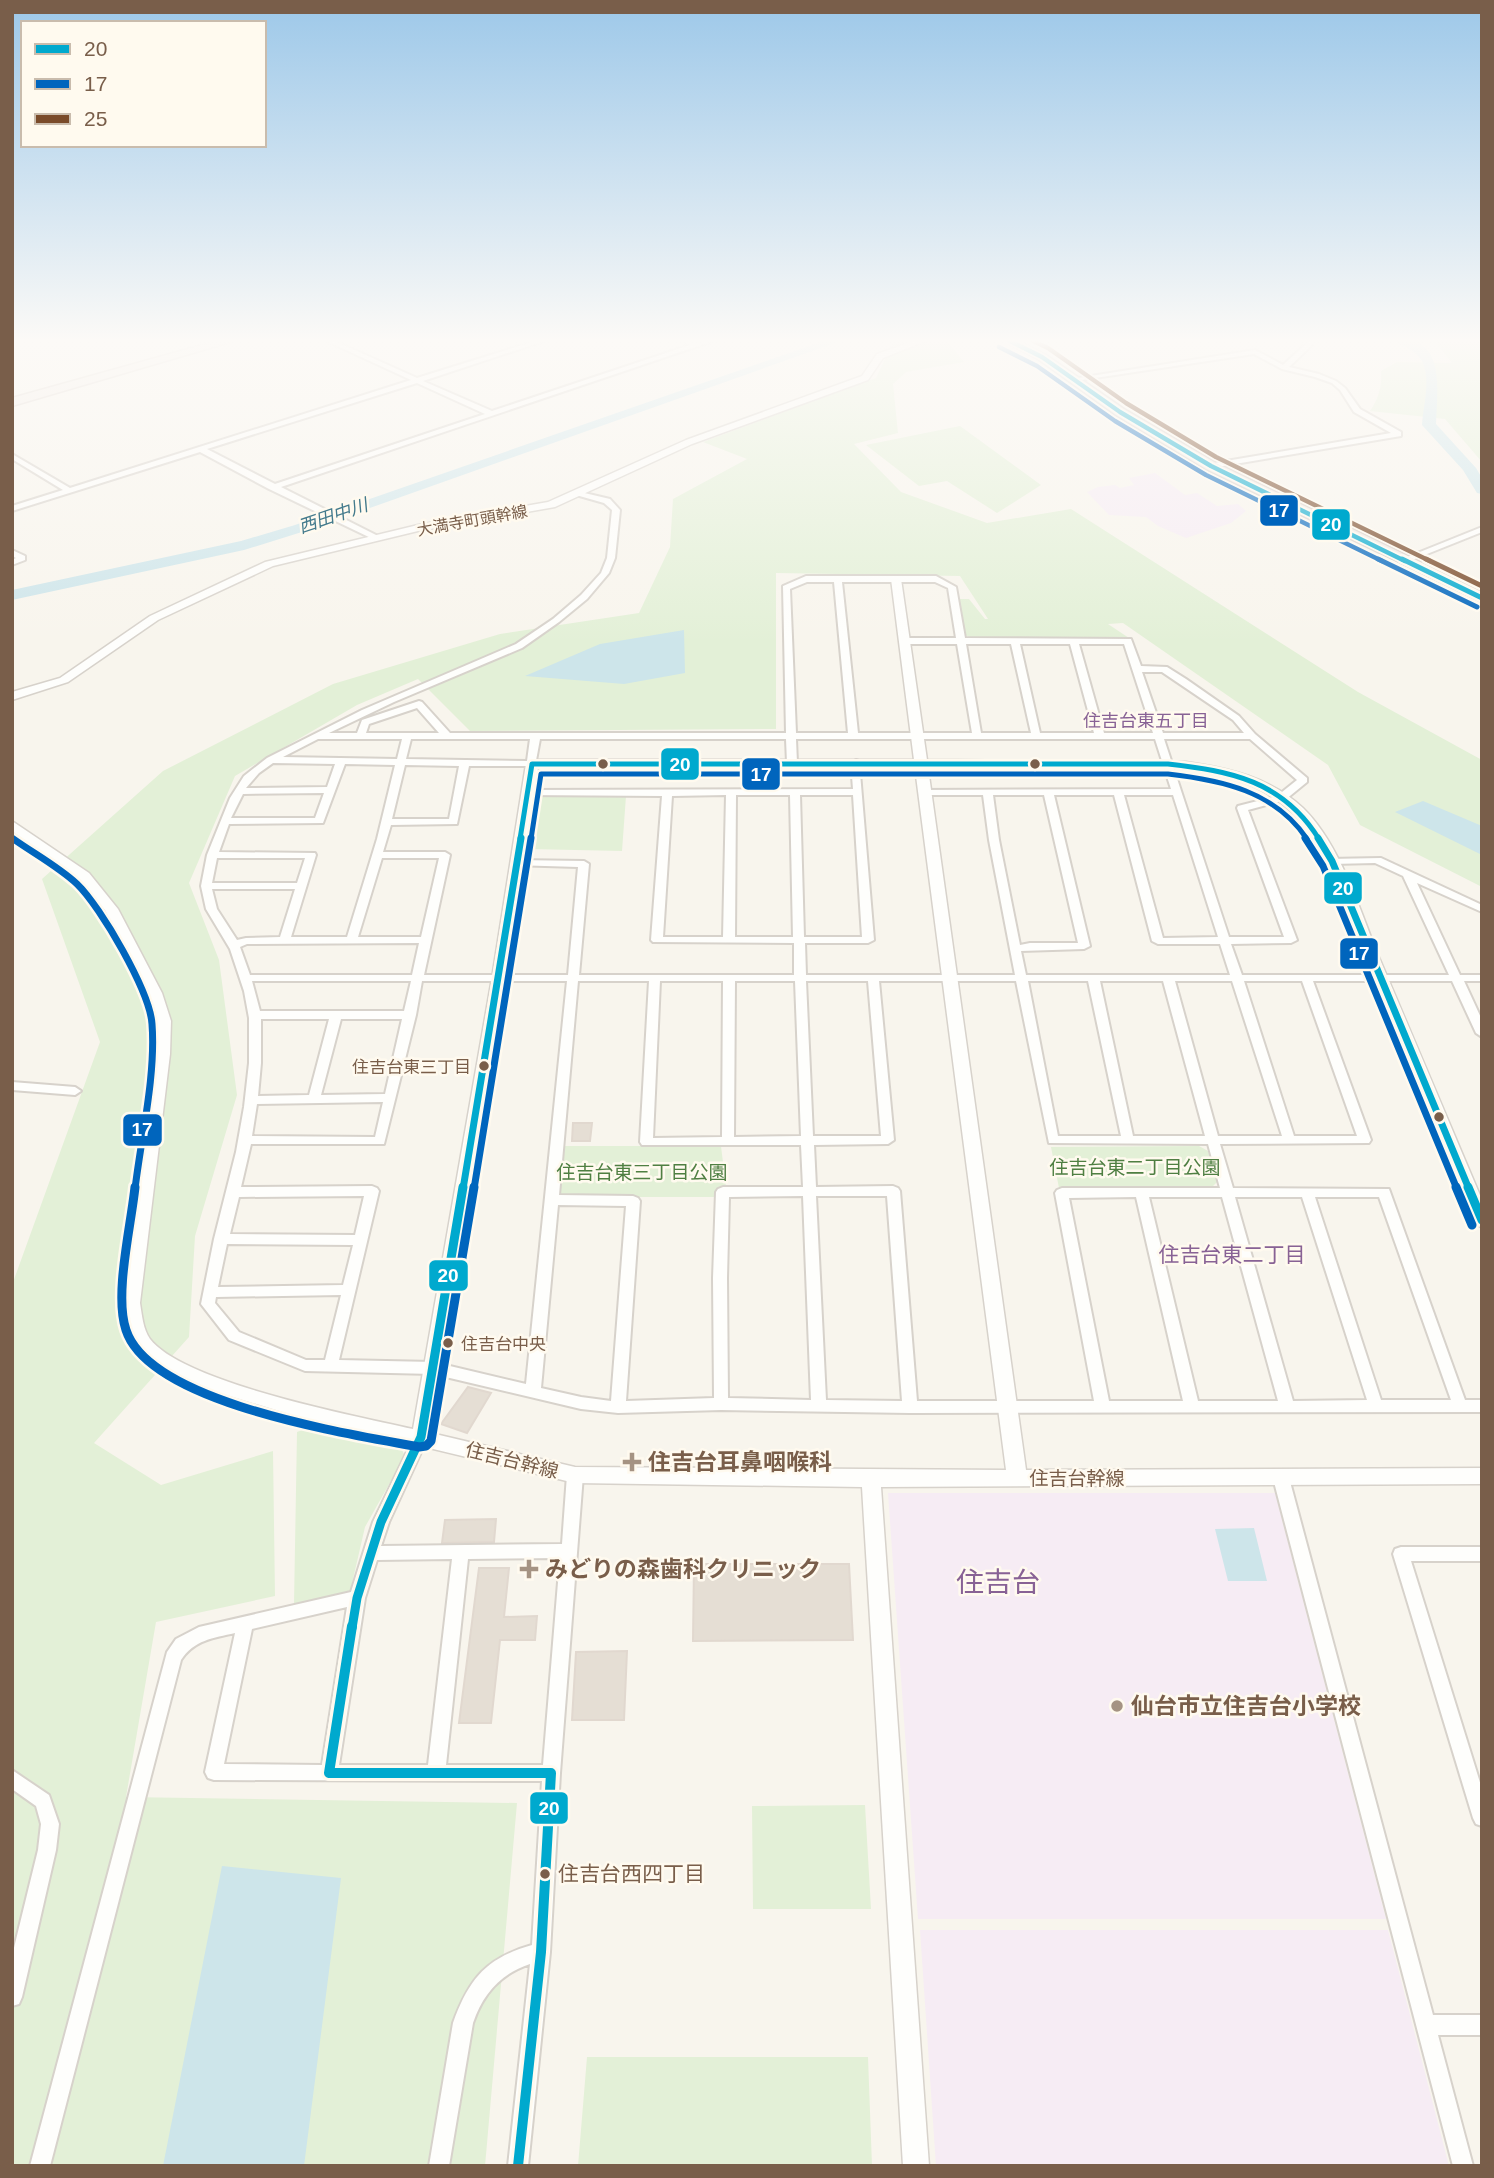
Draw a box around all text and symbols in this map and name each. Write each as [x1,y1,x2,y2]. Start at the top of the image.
legend [21,21,266,147]
text: 20 [84,37,107,60]
text: 17 [84,72,107,95]
text: 25 [84,107,107,130]
water label: 西田中川 [296,494,372,537]
line badge: 17 [1259,494,1299,527]
text: 17 [1268,500,1290,521]
street label: 大満寺町頭幹線 [415,502,529,539]
line badge: 20 [1311,508,1351,541]
text: 20 [1320,514,1342,535]
district label: 住吉台東五丁目 [1083,711,1209,731]
line badge: 20 [660,747,700,781]
text: 20 [669,754,691,775]
unlabelled marker [596,757,610,771]
line badge: 17 [741,757,781,791]
unlabelled marker [1028,757,1042,771]
text: 17 [750,764,772,785]
line badge: 20 [1323,871,1363,905]
text: 20 [1332,878,1354,899]
line badge: 17 [1339,937,1379,970]
text: 17 [1348,943,1370,964]
place label: 住吉台東三丁目 [352,1058,471,1077]
marker: 住吉台東三丁目 [477,1059,491,1073]
unlabelled marker [1432,1110,1446,1124]
line badge: 17 [122,1113,163,1147]
text: 17 [131,1119,153,1140]
park label: 住吉台東二丁目公園 [1049,1157,1221,1178]
park label: 住吉台東三丁目公園 [556,1162,728,1183]
district label: 住吉台東二丁目 [1159,1243,1306,1266]
line badge: 20 [428,1259,469,1292]
text: 20 [437,1265,459,1286]
place label: 住吉台中央 [461,1335,546,1354]
marker: 住吉台中央 [441,1336,455,1350]
street label: 住吉台幹線 [463,1439,561,1482]
place label: 住吉台耳鼻咽喉科 [648,1449,832,1475]
marker: 住吉台耳鼻咽喉科 [622,1452,642,1472]
street label: 住吉台幹線 [1029,1468,1125,1489]
place label: みどりの森歯科クリニック [545,1556,821,1582]
marker: みどりの森歯科クリニック [519,1559,539,1579]
district label: 住吉台 [956,1567,1040,1598]
place label: 仙台市立住吉台小学校 [1131,1693,1361,1719]
marker: 仙台市立住吉台小学校 [1109,1698,1125,1714]
line badge: 20 [529,1791,569,1825]
text: 20 [538,1798,560,1819]
place label: 住吉台西四丁目 [558,1862,705,1885]
marker: 住吉台西四丁目 [538,1867,552,1881]

